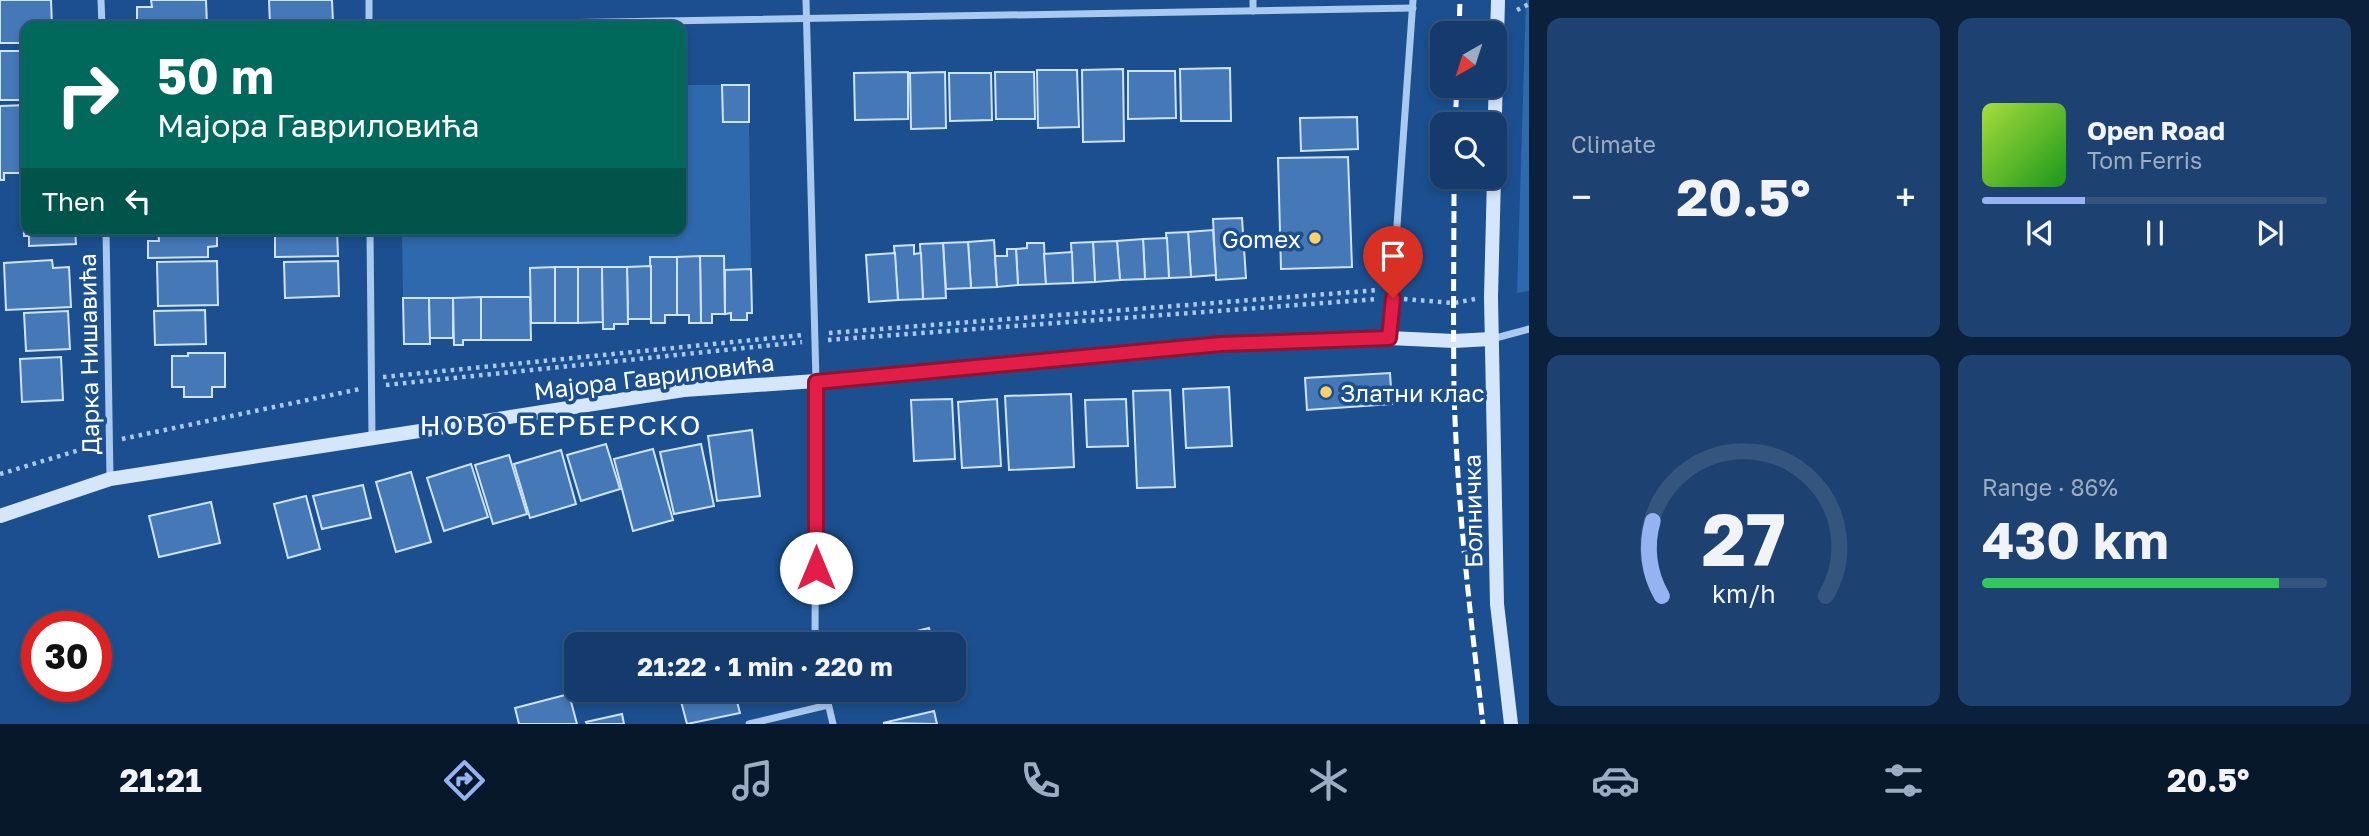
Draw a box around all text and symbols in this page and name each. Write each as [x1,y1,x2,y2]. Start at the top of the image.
north arrow [1430,21,1507,98]
map controls [1430,21,1507,189]
text: 50 m [157,46,274,105]
icon: right [42,49,133,140]
text: Мајора Гавриловића [157,106,480,144]
button: search [1430,112,1507,189]
text: Open Road [2087,115,2225,146]
text: Climate [1571,130,1656,158]
text: Tom Ferris [2087,146,2202,174]
text: 20.5° [1676,165,1811,227]
text: − [1571,174,1592,219]
text: + [1895,174,1916,219]
icon: left [119,182,157,220]
text: Then [42,186,105,217]
icon: previous [2021,214,2059,252]
icon: pause [2136,214,2174,252]
icon: next [2251,214,2289,252]
place label: Gomex [1222,224,1301,253]
pin [1363,226,1423,298]
marker: Gomex [1307,230,1323,246]
icon: arrive [1374,237,1412,275]
street label: Дарка Нишавића [72,253,104,455]
street label: Мајора Гавриловића [532,347,776,405]
place label: Златни клас [1340,378,1484,407]
marker: Златни клас [1318,384,1334,400]
district label: НОВО БЕРБЕРСКО [419,408,703,441]
street label: Болничка [1457,454,1487,568]
text: Range · 86% [1982,473,2118,501]
text: 27 [1701,496,1786,583]
text: 430 km [1982,508,2169,570]
position arrow [779,531,853,605]
text: km/h [1712,578,1775,609]
speed limit sign: 30 [21,611,112,702]
text: 21:22 · 1 min · 220 m [637,651,893,682]
icon: directions [440,756,489,805]
icon: music [728,756,777,805]
icon: phone [1016,756,1065,805]
icon: climate [1304,756,1353,805]
icon: car [1591,756,1640,805]
icon: filters [1879,756,1928,805]
text: 21:21 [119,761,202,799]
text: 20.5° [2167,761,2250,799]

